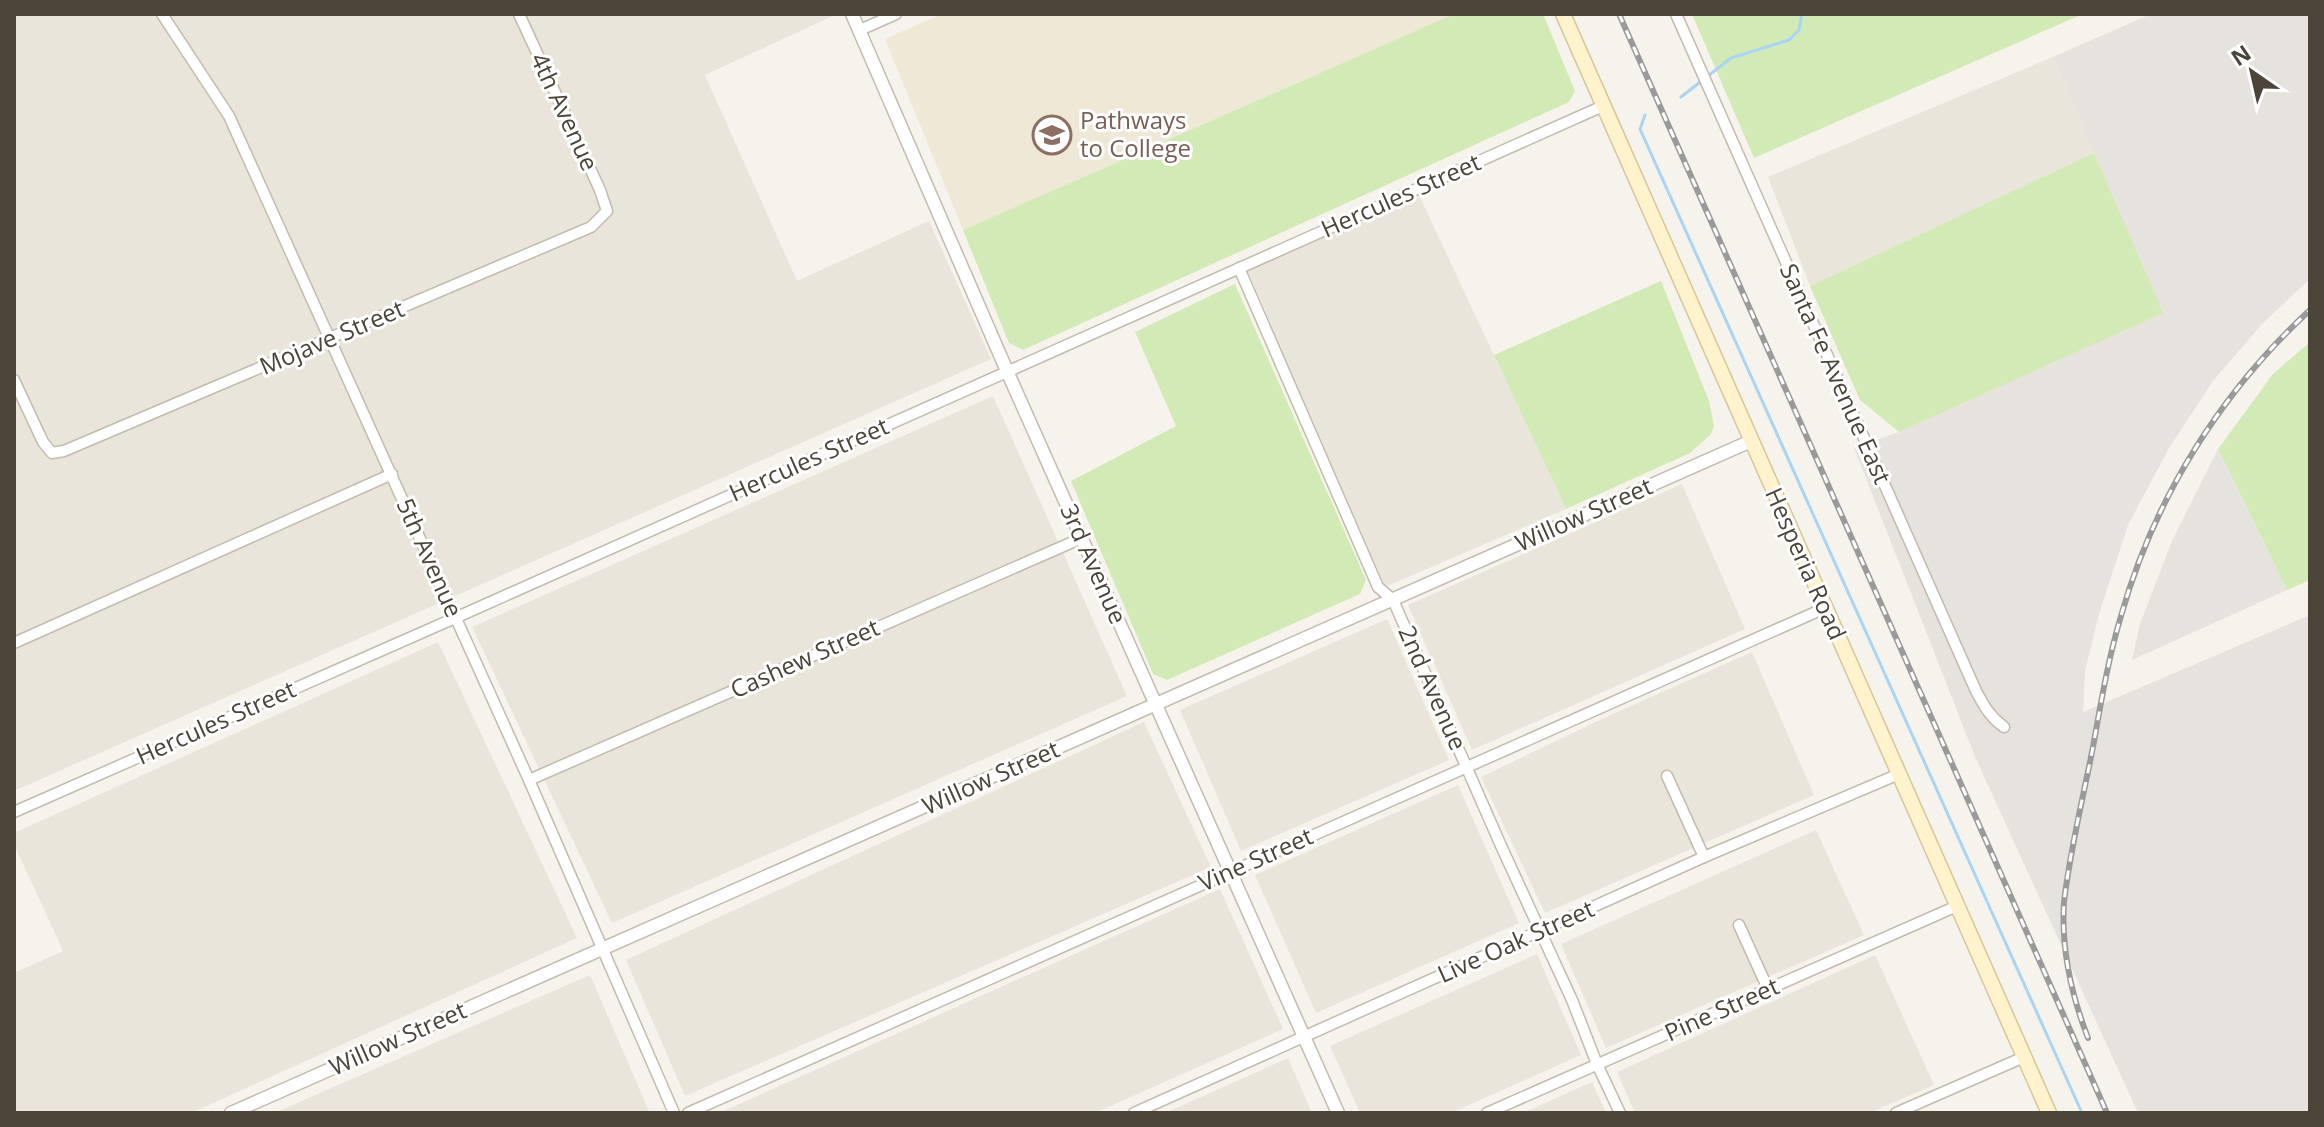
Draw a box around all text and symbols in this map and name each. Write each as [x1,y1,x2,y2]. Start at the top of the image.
north arrow [2212,32,2292,112]
text: N [2224,37,2256,72]
street label: 4th Avenue [524,47,607,176]
place label: Pathways to College [1080,103,1191,164]
school or university icon: Pathways to College [1031,114,1073,156]
street label: Hercules Street [1315,145,1485,245]
street label: Santa Fe Avenue East [1773,258,1900,489]
street label: Mojave Street [254,291,409,382]
street label: Hercules Street [723,409,893,509]
street label: Willow Street [1510,469,1657,559]
street label: Hesperia Road [1758,482,1855,645]
street label: 5th Avenue [390,493,471,622]
street label: 3rd Avenue [1053,498,1135,629]
street label: Cashew Street [725,610,884,705]
street label: 2nd Avenue [1391,620,1475,755]
street label: Hercules Street [130,672,300,772]
street label: Willow Street [917,732,1064,822]
street label: Vine Street [1193,819,1318,898]
street label: Live Oak Street [1432,891,1599,990]
street label: Pine Street [1659,969,1784,1049]
street label: Willow Street [324,993,471,1083]

